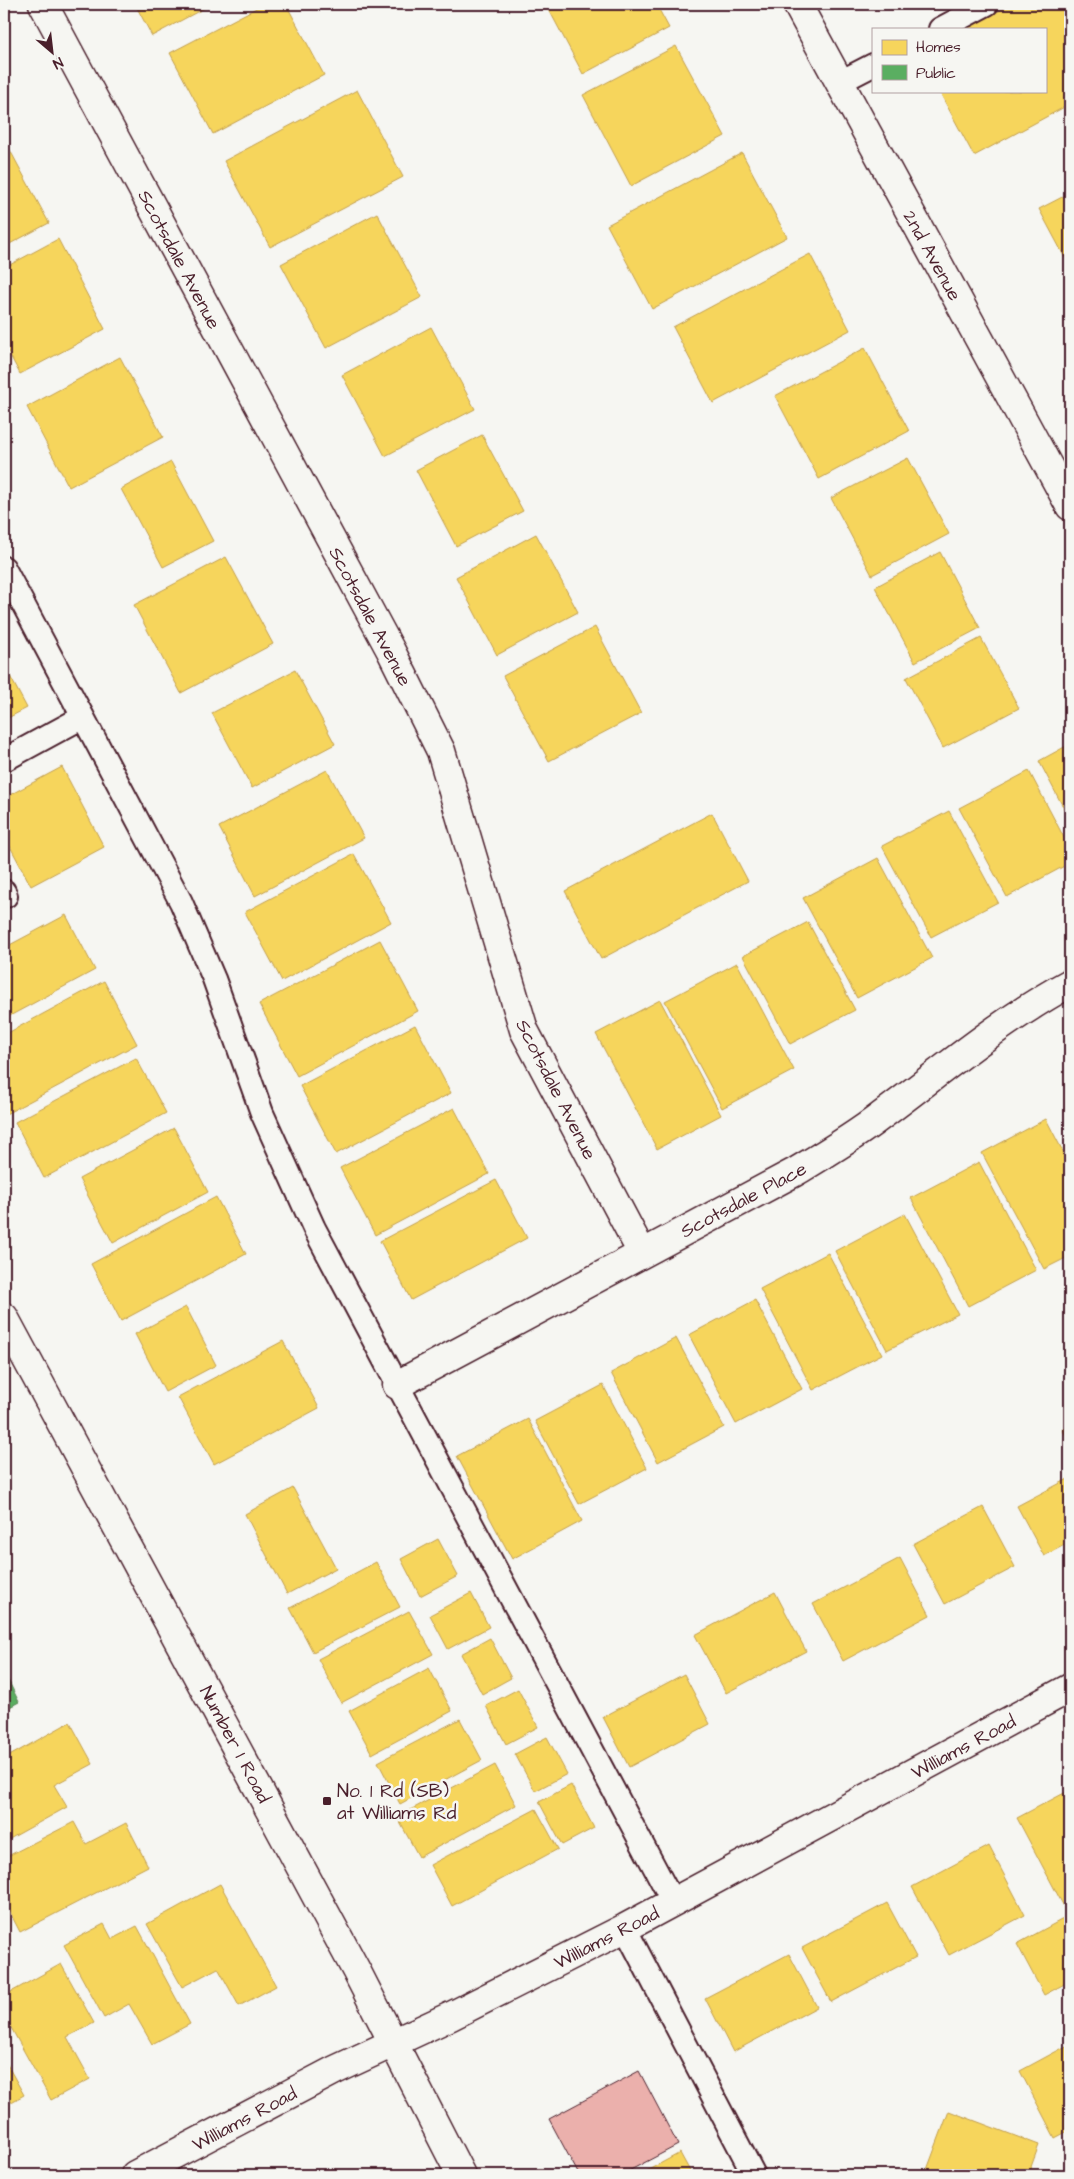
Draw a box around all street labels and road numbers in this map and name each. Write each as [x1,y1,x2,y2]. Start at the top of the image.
street label: Scotsdale Avenue [131,185,227,334]
street label: 2nd Avenue [896,206,968,306]
street label: Scotsdale Avenue [322,542,418,691]
street label: Scotsdale Avenue [509,1015,603,1164]
street label: Scotsdale Place [676,1156,812,1245]
street label: Number 1 Road [192,1681,277,1808]
street label: Williams Road [907,1708,1021,1786]
street label: Williams Road [549,1900,664,1976]
street label: Williams Road [188,2080,302,2158]

